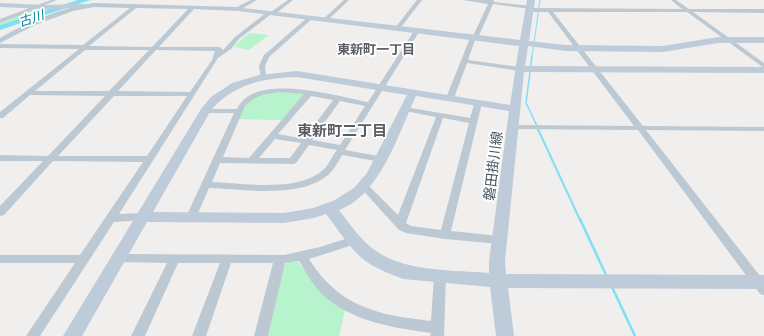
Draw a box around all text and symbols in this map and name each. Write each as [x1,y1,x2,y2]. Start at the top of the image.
water label: 古川 [16,6,48,30]
district label: 東新町一丁目 [337,41,415,57]
district label: 東新町二丁目 [297,121,387,140]
street label: 磐田掛川線 [480,130,506,202]

